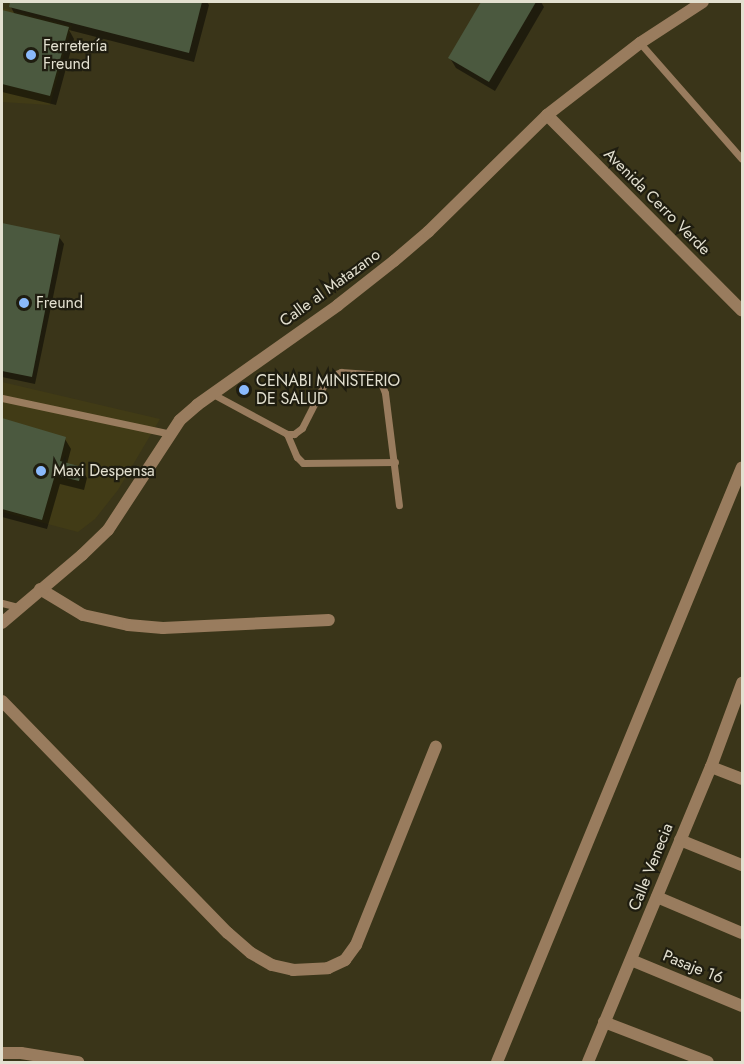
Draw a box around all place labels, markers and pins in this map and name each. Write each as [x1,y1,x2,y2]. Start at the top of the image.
place label: Ferretería Freund [43,36,107,74]
marker: Ferretería Freund [24,48,38,62]
place label: Freund [36,293,83,313]
marker: Freund [17,296,31,310]
place label: CENABI MINISTERIO DE SALUD [256,371,400,409]
marker: CENABI MINISTERIO DE SALUD [237,383,251,397]
place label: Maxi Despensa [53,461,155,481]
marker: Maxi Despensa [34,464,48,478]

